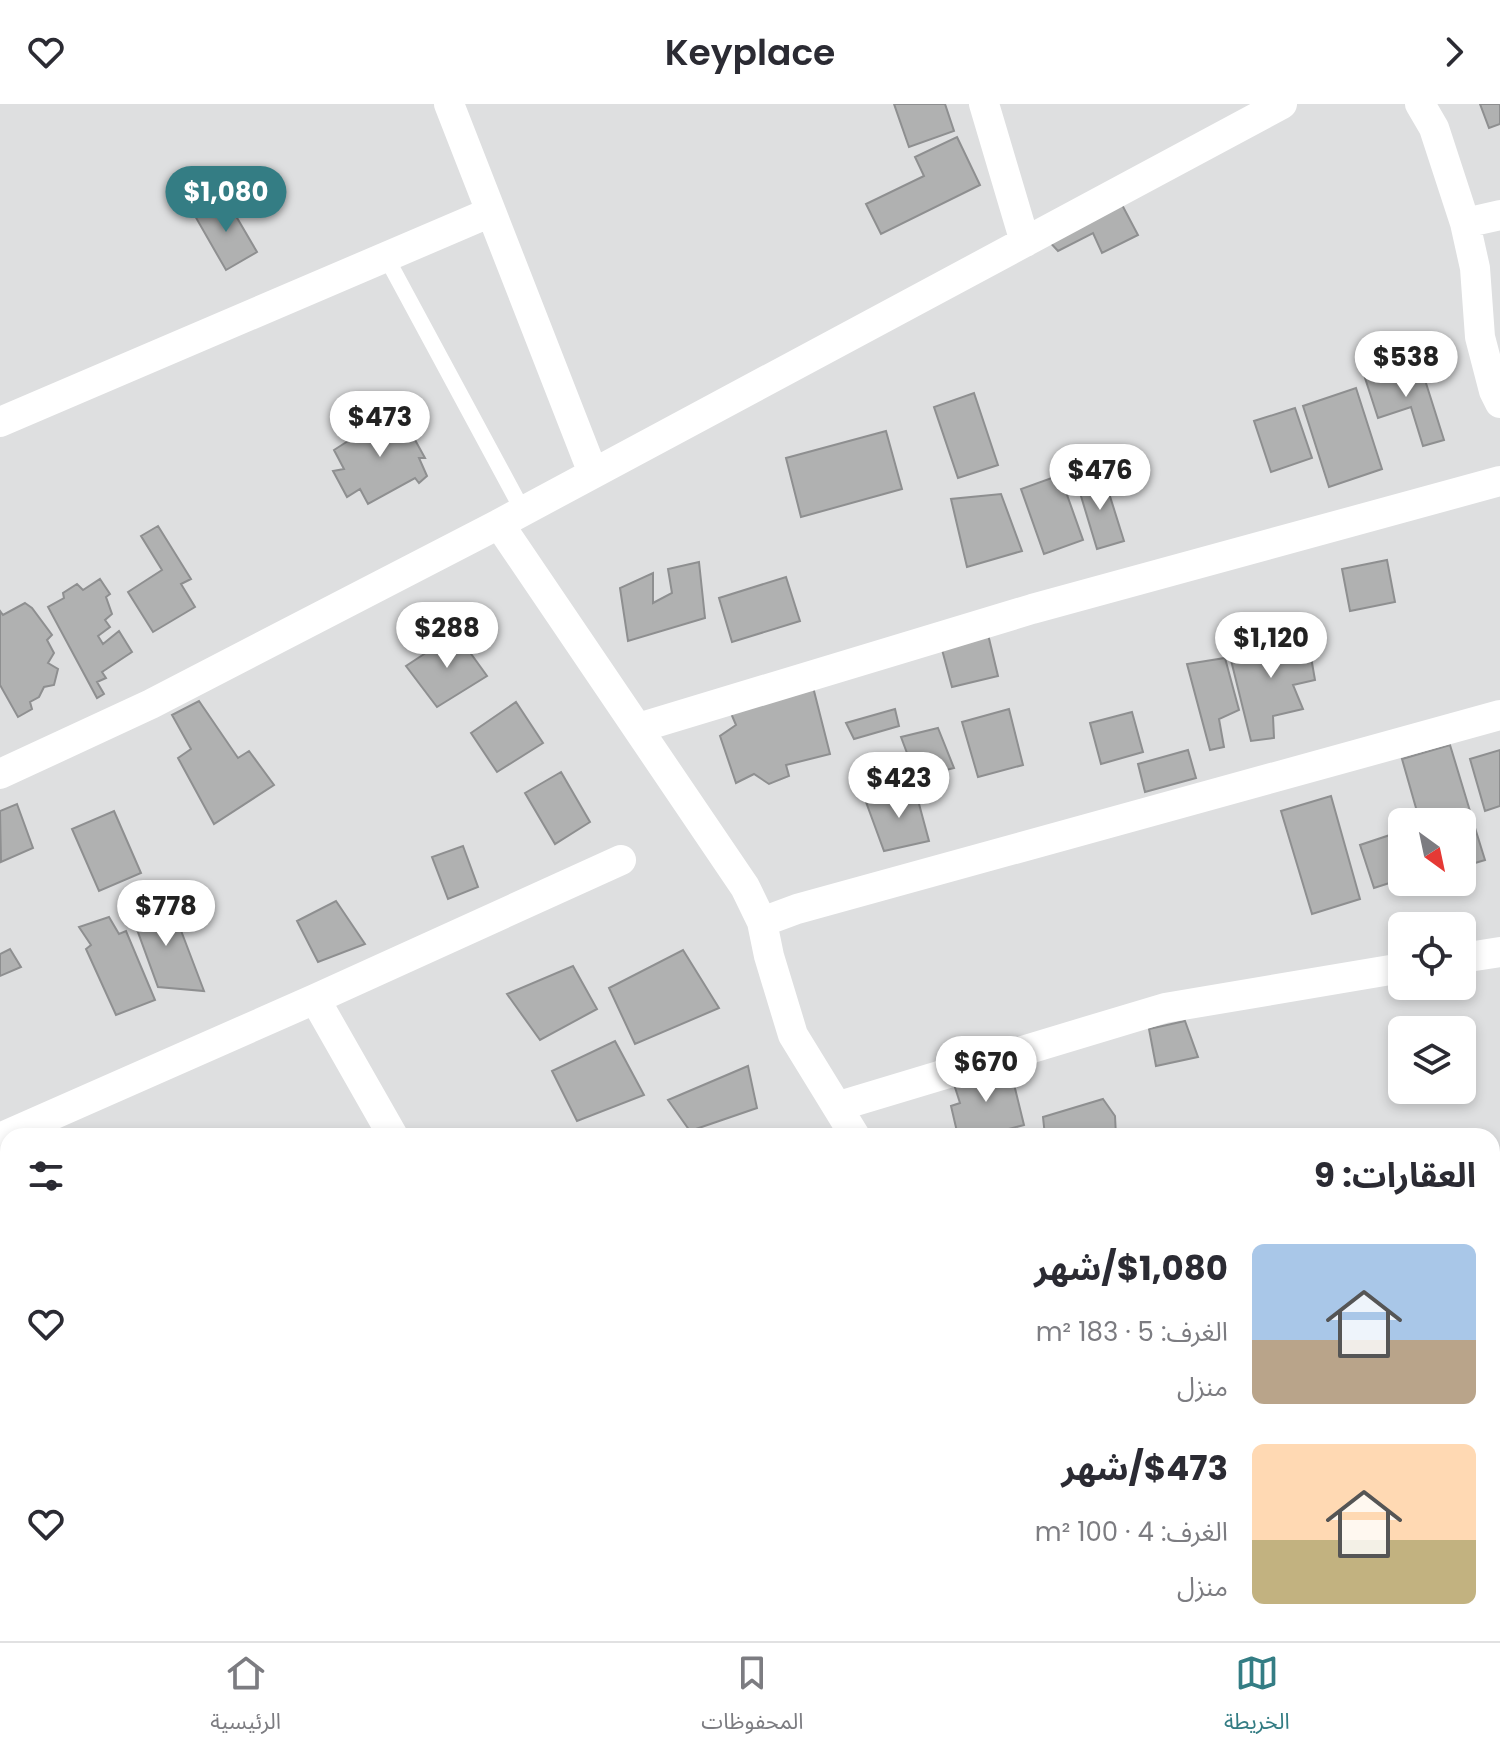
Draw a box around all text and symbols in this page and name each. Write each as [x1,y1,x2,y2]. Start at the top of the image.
text: Keyplace [665,27,835,78]
icon: heart [24,30,68,74]
icon: forward [1432,30,1476,74]
pin: $1,080 [161,166,291,234]
text: $1,080 [183,174,269,210]
pin: $538 [1359,331,1453,399]
text: $538 [1373,339,1439,375]
pin: $473 [333,391,427,459]
text: $473 [348,399,412,435]
pin: $476 [1053,444,1147,512]
text: $476 [1067,452,1133,488]
pin: $288 [400,602,494,670]
text: $288 [414,610,480,646]
pin: $1,120 [1206,612,1336,680]
text: $1,120 [1233,620,1309,656]
pin: $423 [852,752,946,820]
text: $423 [866,760,932,796]
north arrow [1388,808,1476,896]
map controls [1388,808,1476,1104]
pin: $778 [119,880,213,948]
text: $778 [135,888,197,924]
button: locate [1388,912,1476,1000]
button: layers [1388,1016,1476,1104]
pin: $670 [939,1036,1033,1104]
text: $670 [954,1044,1018,1080]
text: العقارات: 9 [1314,1151,1476,1199]
icon: filters [24,1154,68,1198]
text: $1,080/شهر [1034,1244,1228,1292]
icon: home [1316,1276,1412,1372]
icon: heart [24,1302,68,1346]
text: الغرف: 5 · 183 m² [1036,1314,1228,1350]
text: منزل [1177,1369,1228,1405]
text: $473/شهر [1061,1444,1228,1492]
icon: home [1316,1476,1412,1572]
icon: heart [24,1502,68,1546]
text: الغرف: 4 · 100 m² [1035,1514,1228,1550]
text: منزل [1177,1569,1228,1605]
tab: الرئيسية [210,1651,281,1745]
tab: المحفوظات [701,1651,803,1745]
tab: الخريطة [1224,1651,1290,1745]

